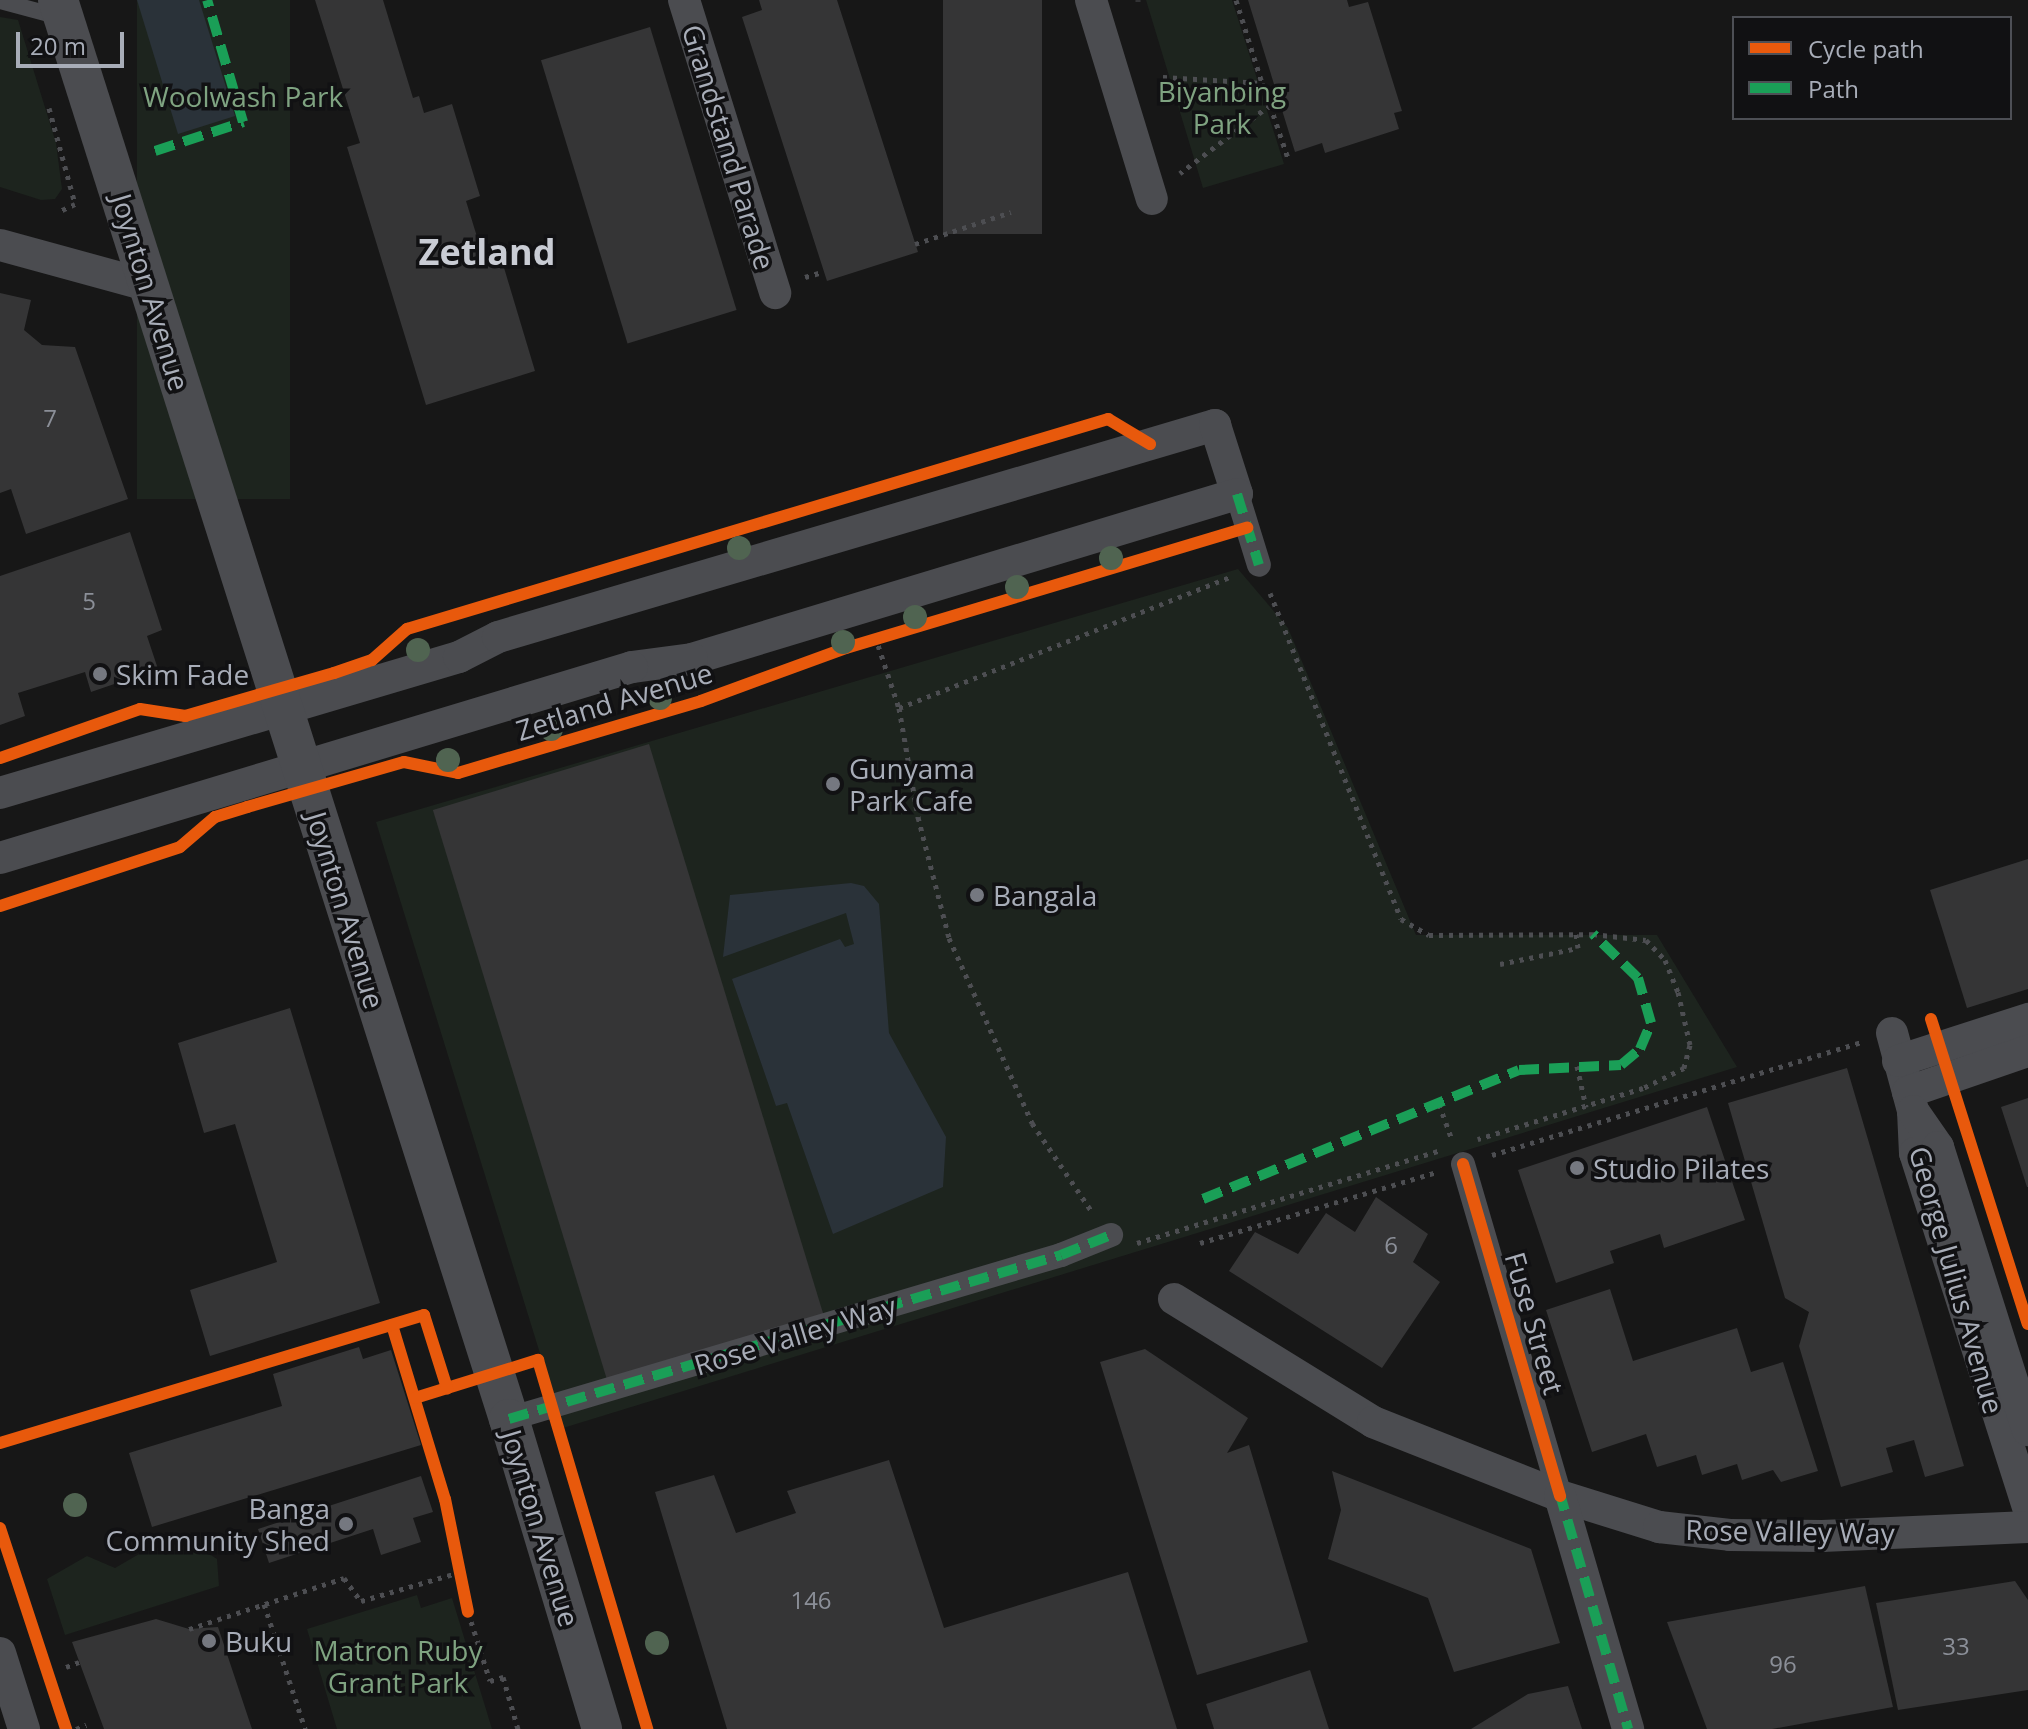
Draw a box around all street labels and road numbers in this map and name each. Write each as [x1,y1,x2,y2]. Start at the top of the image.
street label: Grandstand Parade [676,20,782,274]
street label: Joynton Avenue [105,189,197,395]
street label: Zetland Avenue [512,655,716,747]
street label: Joynton Avenue [300,807,392,1013]
street label: George Julius Avenue [1903,1142,2011,1418]
street label: Fuse Street [1499,1248,1571,1398]
street label: Rose Valley Way [690,1288,900,1382]
street label: Joynton Avenue [495,1425,587,1631]
street label: Rose Valley Way [1685,1512,1895,1550]

